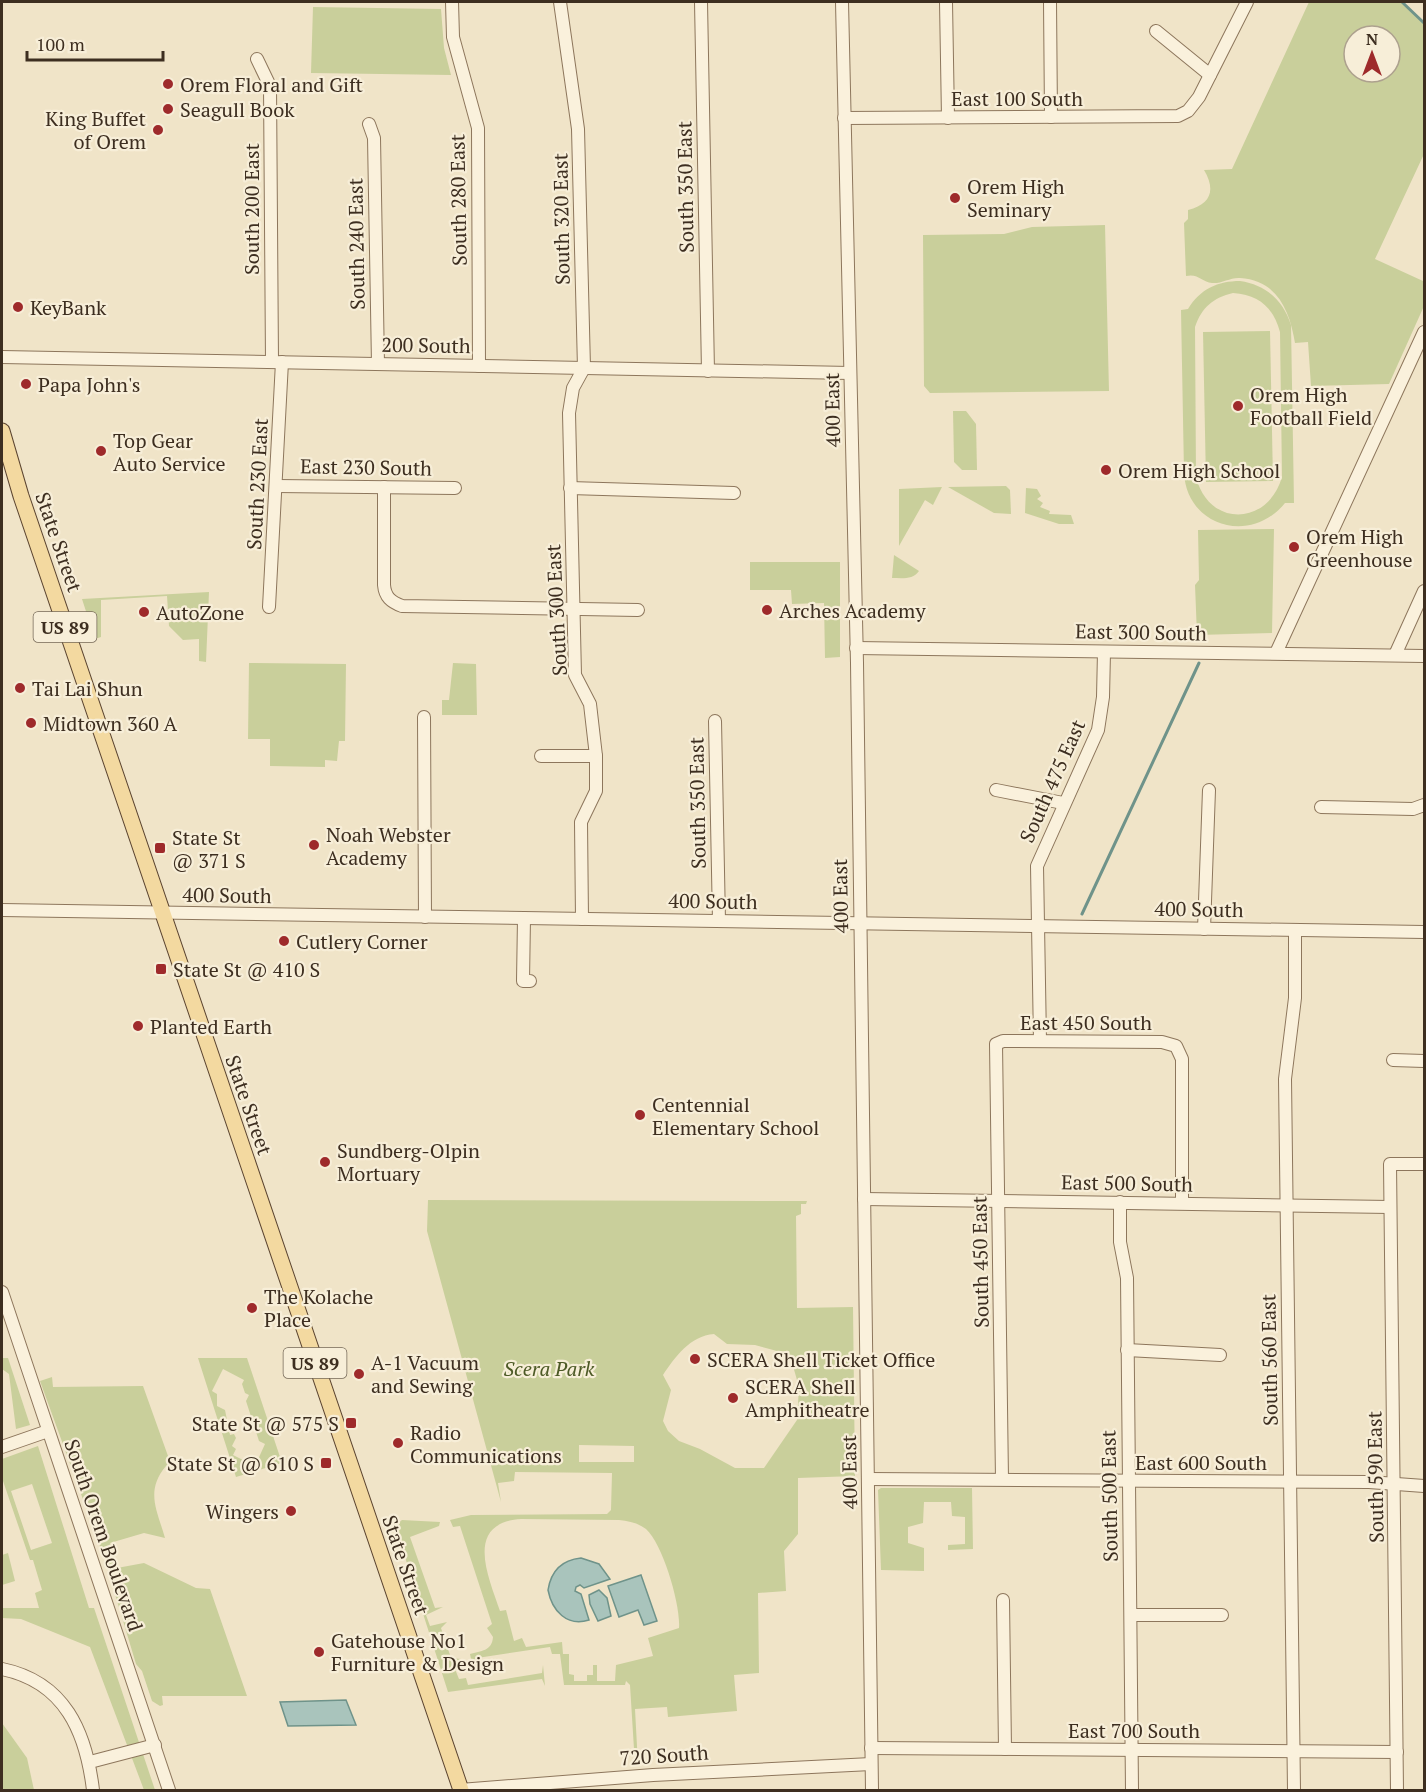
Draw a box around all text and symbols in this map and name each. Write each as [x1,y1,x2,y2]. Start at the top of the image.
scale bar [27,24,164,62]
north arrow [1342,24,1402,84]
text: N [1366,28,1378,50]
text: 100 m [36,32,85,56]
place label: Orem Floral and Gift [180,71,364,98]
marker: Orem Floral and Gift [161,77,175,91]
street label: East 100 South [951,85,1083,112]
place label: Seagull Book [180,96,295,123]
marker: Seagull Book [161,102,175,116]
place label: King Buffet of Orem [45,105,147,155]
street label: South 350 East [670,120,700,253]
marker: King Buffet of Orem [151,123,165,137]
street label: South 280 East [443,133,473,266]
street label: South 200 East [238,142,265,275]
street label: South 320 East [546,152,576,285]
place label: Orem High Seminary [967,173,1065,223]
street label: South 240 East [341,177,371,310]
marker: Orem High Seminary [948,191,962,205]
place label: KeyBank [30,294,107,321]
marker: KeyBank [11,300,25,314]
street label: 200 South [381,331,471,359]
place label: Papa John's [38,371,140,398]
street label: 400 East [818,372,846,448]
marker: Papa John's [19,377,33,391]
place label: Orem High Football Field [1250,381,1372,431]
marker: Orem High Football Field [1231,399,1245,413]
street label: South 230 East [240,417,274,551]
place label: Top Gear Auto Service [113,427,225,477]
marker: Top Gear Auto Service [94,444,108,458]
street label: East 230 South [300,452,432,482]
place label: Orem High School [1118,457,1280,484]
marker: Orem High School [1099,463,1113,477]
street label: State Street [29,488,89,596]
place label: Orem High Greenhouse [1306,523,1412,573]
marker: Orem High Greenhouse [1287,540,1301,554]
street label: South 300 East [539,543,573,677]
place label: Arches Academy [779,597,926,624]
place label: AutoZone [156,599,244,626]
marker: Arches Academy [760,603,774,617]
marker: AutoZone [137,605,151,619]
road number: US 89 [34,612,97,642]
street label: East 300 South [1075,617,1207,647]
place label: Tai Lai Shun [32,675,143,702]
marker: Tai Lai Shun [13,681,27,695]
place label: Midtown 360 A [43,710,177,737]
street label: South 475 East [1013,715,1091,847]
marker: Midtown 360 A [24,716,38,730]
street label: South 350 East [682,736,712,869]
place label: Noah Webster Academy [326,821,451,871]
place label: State St @ 371 S [172,824,246,874]
marker: Noah Webster Academy [307,838,321,852]
marker: State St @ 371 S [153,841,167,855]
street label: 400 East [826,858,854,934]
street label: 400 South [182,881,272,909]
street label: 400 South [668,887,758,915]
street label: 400 South [1154,895,1244,923]
place label: Cutlery Corner [296,928,428,955]
marker: Cutlery Corner [277,934,291,948]
place label: State St @ 410 S [173,956,320,983]
marker: State St @ 410 S [154,962,168,976]
street label: East 450 South [1020,1009,1152,1036]
place label: Planted Earth [150,1013,272,1040]
marker: Planted Earth [131,1019,145,1033]
street label: State Street [219,1051,279,1159]
place label: Centennial Elementary School [652,1091,819,1141]
marker: Centennial Elementary School [633,1108,647,1122]
place label: Sundberg-Olpin Mortuary [337,1137,480,1187]
marker: Sundberg-Olpin Mortuary [318,1155,332,1169]
street label: East 500 South [1061,1168,1193,1198]
street label: South 450 East [965,1195,995,1328]
place label: The Kolache Place [264,1283,373,1333]
street label: South 560 East [1254,1293,1284,1426]
marker: The Kolache Place [245,1301,259,1315]
place label: SCERA Shell Ticket Office [707,1346,935,1373]
road number: US 89 [284,1348,346,1378]
place label: A-1 Vacuum and Sewing [371,1349,479,1399]
marker: SCERA Shell Ticket Office [688,1352,702,1366]
park label: Scera Park [504,1355,595,1382]
marker: A-1 Vacuum and Sewing [352,1367,366,1381]
place label: SCERA Shell Amphitheatre [745,1373,869,1423]
marker: SCERA Shell Amphitheatre [726,1391,740,1405]
place label: State St @ 575 S [192,1410,339,1437]
street label: South 590 East [1360,1410,1390,1543]
marker: State St @ 575 S [344,1416,358,1430]
place label: Radio Communications [410,1419,562,1469]
street label: South 500 East [1094,1429,1124,1562]
street label: 400 East [835,1434,863,1510]
street label: South Orem Boulevard [58,1435,150,1635]
marker: Radio Communications [391,1436,405,1450]
street label: East 600 South [1135,1449,1267,1476]
place label: State St @ 610 S [167,1450,314,1477]
marker: State St @ 610 S [319,1456,333,1470]
place label: Wingers [206,1498,279,1525]
marker: Wingers [284,1504,298,1518]
street label: State Street [376,1511,436,1619]
place label: Gatehouse No1 Furniture & Design [331,1627,504,1677]
marker: Gatehouse No1 Furniture & Design [312,1645,326,1659]
street label: East 700 South [1068,1717,1200,1744]
street label: 720 South [619,1738,710,1772]

